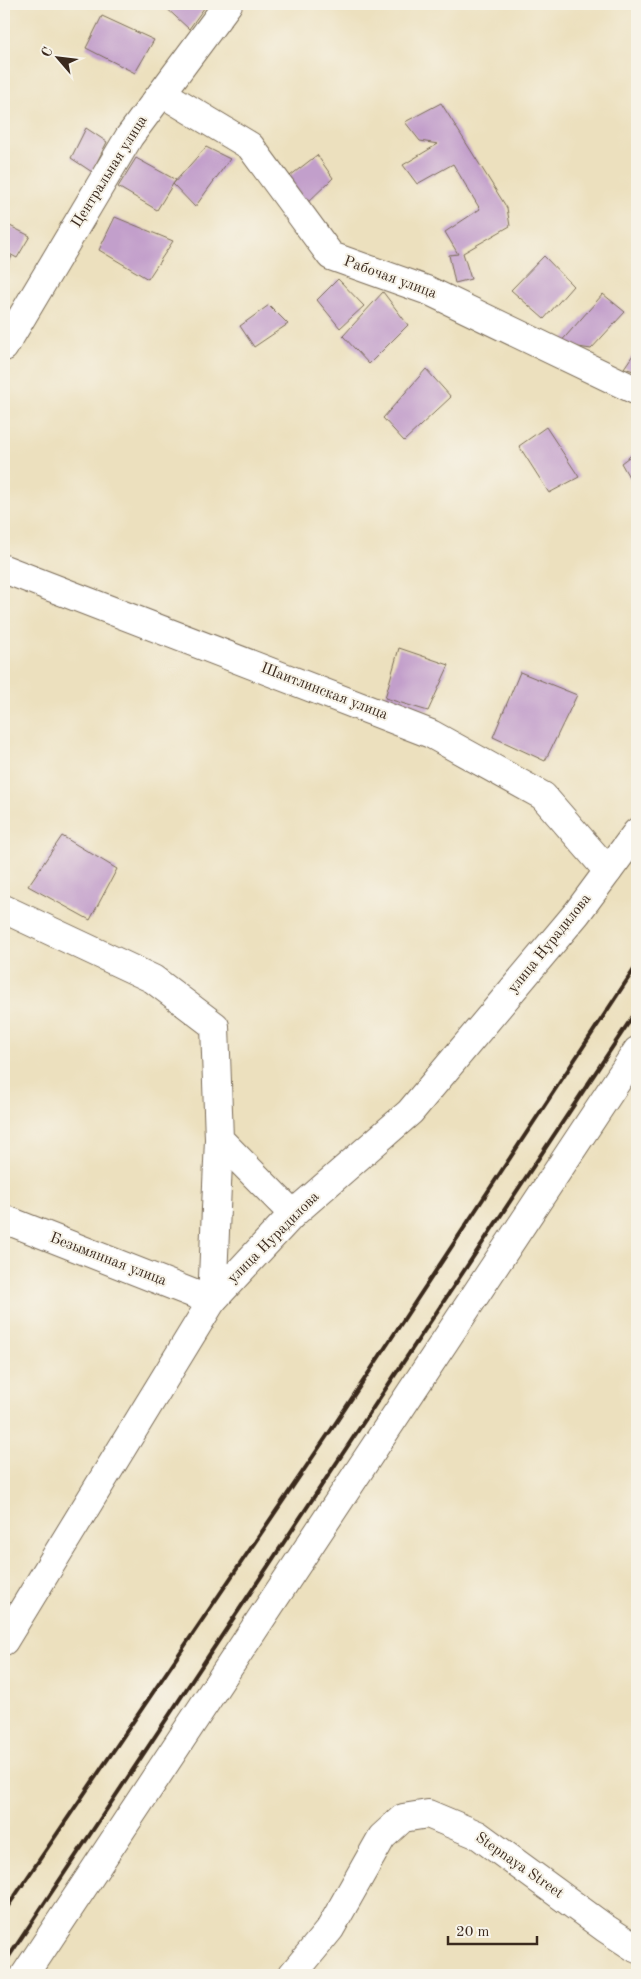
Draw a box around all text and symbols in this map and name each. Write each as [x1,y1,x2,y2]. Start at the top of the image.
north arrow [32,32,82,82]
text: С [39,45,56,60]
street label: Центральная улица [69,113,151,231]
street label: Рабочая улица [341,254,439,302]
street label: Шаитлинская улица [258,661,390,723]
street label: улица Нурадилова [506,891,595,996]
street label: улица Нурадилова [225,1189,323,1287]
street label: Безымянная улица [48,1231,169,1289]
street label: Stepnaya Street [472,1830,566,1902]
scale bar [448,1914,537,1946]
text: 20 m [456,1925,490,1940]

